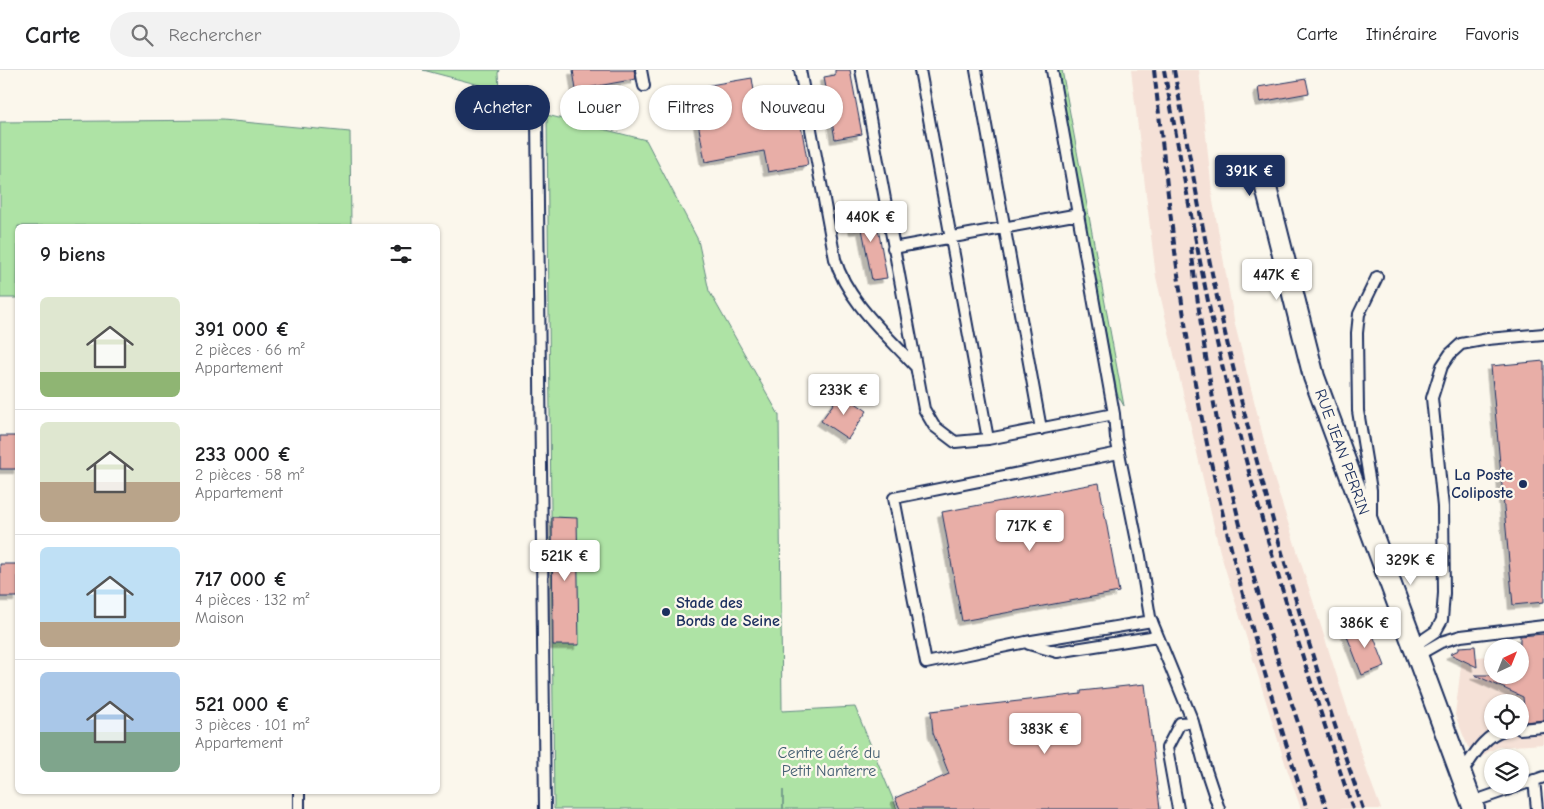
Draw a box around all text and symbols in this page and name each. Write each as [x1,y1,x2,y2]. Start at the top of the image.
search box [110,12,460,57]
text: Carte [25,21,80,49]
icon: search [128,21,156,49]
text: Rechercher [168,24,261,46]
text: Carte [1297,24,1338,45]
text: Itinéraire [1366,24,1437,45]
text: Favoris [1465,24,1519,45]
chip: Acheter [455,85,550,130]
chip: Louer [560,85,639,130]
chip: Filtres [649,85,732,130]
chip: Nouveau [742,85,843,130]
pin: 391K € [1209,154,1291,197]
text: 391K € [1226,162,1274,180]
pin: 440K € [830,200,912,243]
text: 440K € [846,208,896,226]
icon: filters [387,240,415,268]
text: 9 biens [40,242,105,266]
pin: 447K € [1236,258,1318,301]
text: 447K € [1253,266,1301,284]
icon: home [80,317,140,377]
text: 391 000 € [195,317,290,341]
text: 2 pièces · 66 m² [195,341,305,359]
text: Appartement [195,359,283,377]
pin: 233K € [803,374,885,416]
text: 233K € [819,381,869,399]
street label: RUE JEAN PERRIN [1311,387,1373,517]
icon: home [80,442,140,502]
text: 233 000 € [195,442,292,466]
text: 2 pièces · 58 m² [195,466,304,484]
place label: La Poste Coliposte [1451,466,1513,502]
marker: La Poste Coliposte [1517,478,1529,490]
text: Appartement [195,484,283,502]
pin: 717K € [989,510,1071,552]
text: 717K € [1007,517,1053,535]
pin: 521K € [524,540,606,582]
pin: 329K € [1370,544,1452,586]
text: 521K € [541,547,589,565]
text: 329K € [1386,551,1436,569]
icon: home [80,567,140,627]
text: 717 000 € [195,567,288,591]
text: 4 pièces · 132 m² [195,591,309,609]
place label: Stade des Bords de Seine [676,594,780,630]
marker: Stade des Bords de Seine [660,606,672,618]
pin: 386K € [1324,606,1406,649]
text: Maison [195,609,244,627]
text: 386K € [1340,614,1390,632]
north arrow [1484,639,1529,684]
map controls [1484,639,1529,794]
icon: home [80,692,140,752]
text: 521 000 € [195,692,290,716]
button: locate [1484,694,1529,739]
pin: 383K € [1004,712,1086,755]
text: 3 pièces · 101 m² [195,716,309,734]
text: 383K € [1020,720,1070,738]
text: Appartement [195,734,283,752]
park label: Centre aéré du Petit Nanterre [778,744,880,780]
button: layers [1484,749,1529,794]

